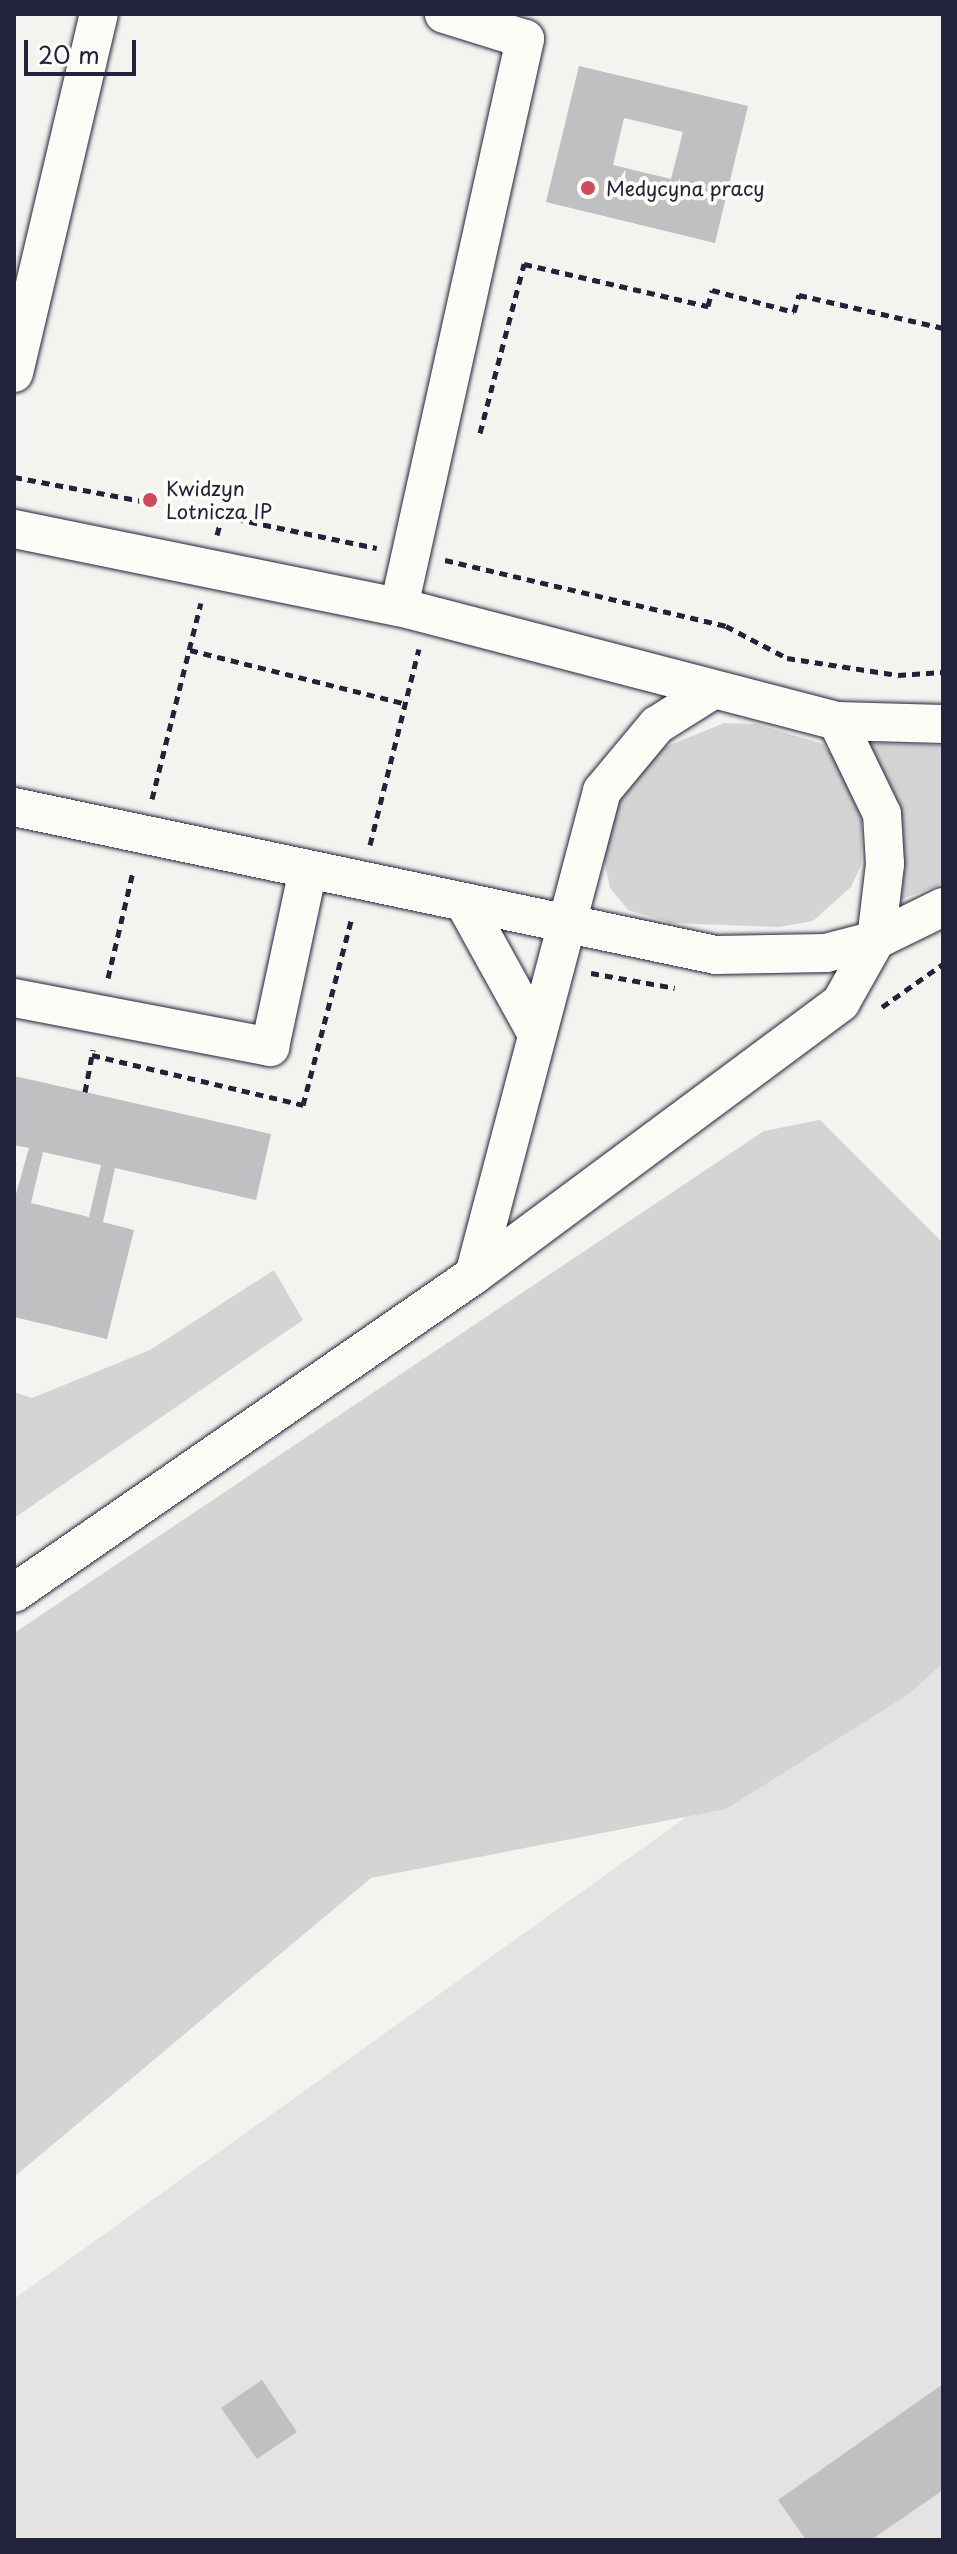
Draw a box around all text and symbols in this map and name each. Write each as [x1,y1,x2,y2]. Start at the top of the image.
scale bar [28,24,140,74]
text: 20 m [38,36,100,72]
place label: Medycyna pracy [606,176,765,200]
marker: Medycyna pracy [577,177,599,199]
place label: Kwidzyn Lotnicza IP [166,476,272,523]
marker: Kwidzyn Lotnicza IP [141,491,159,509]

